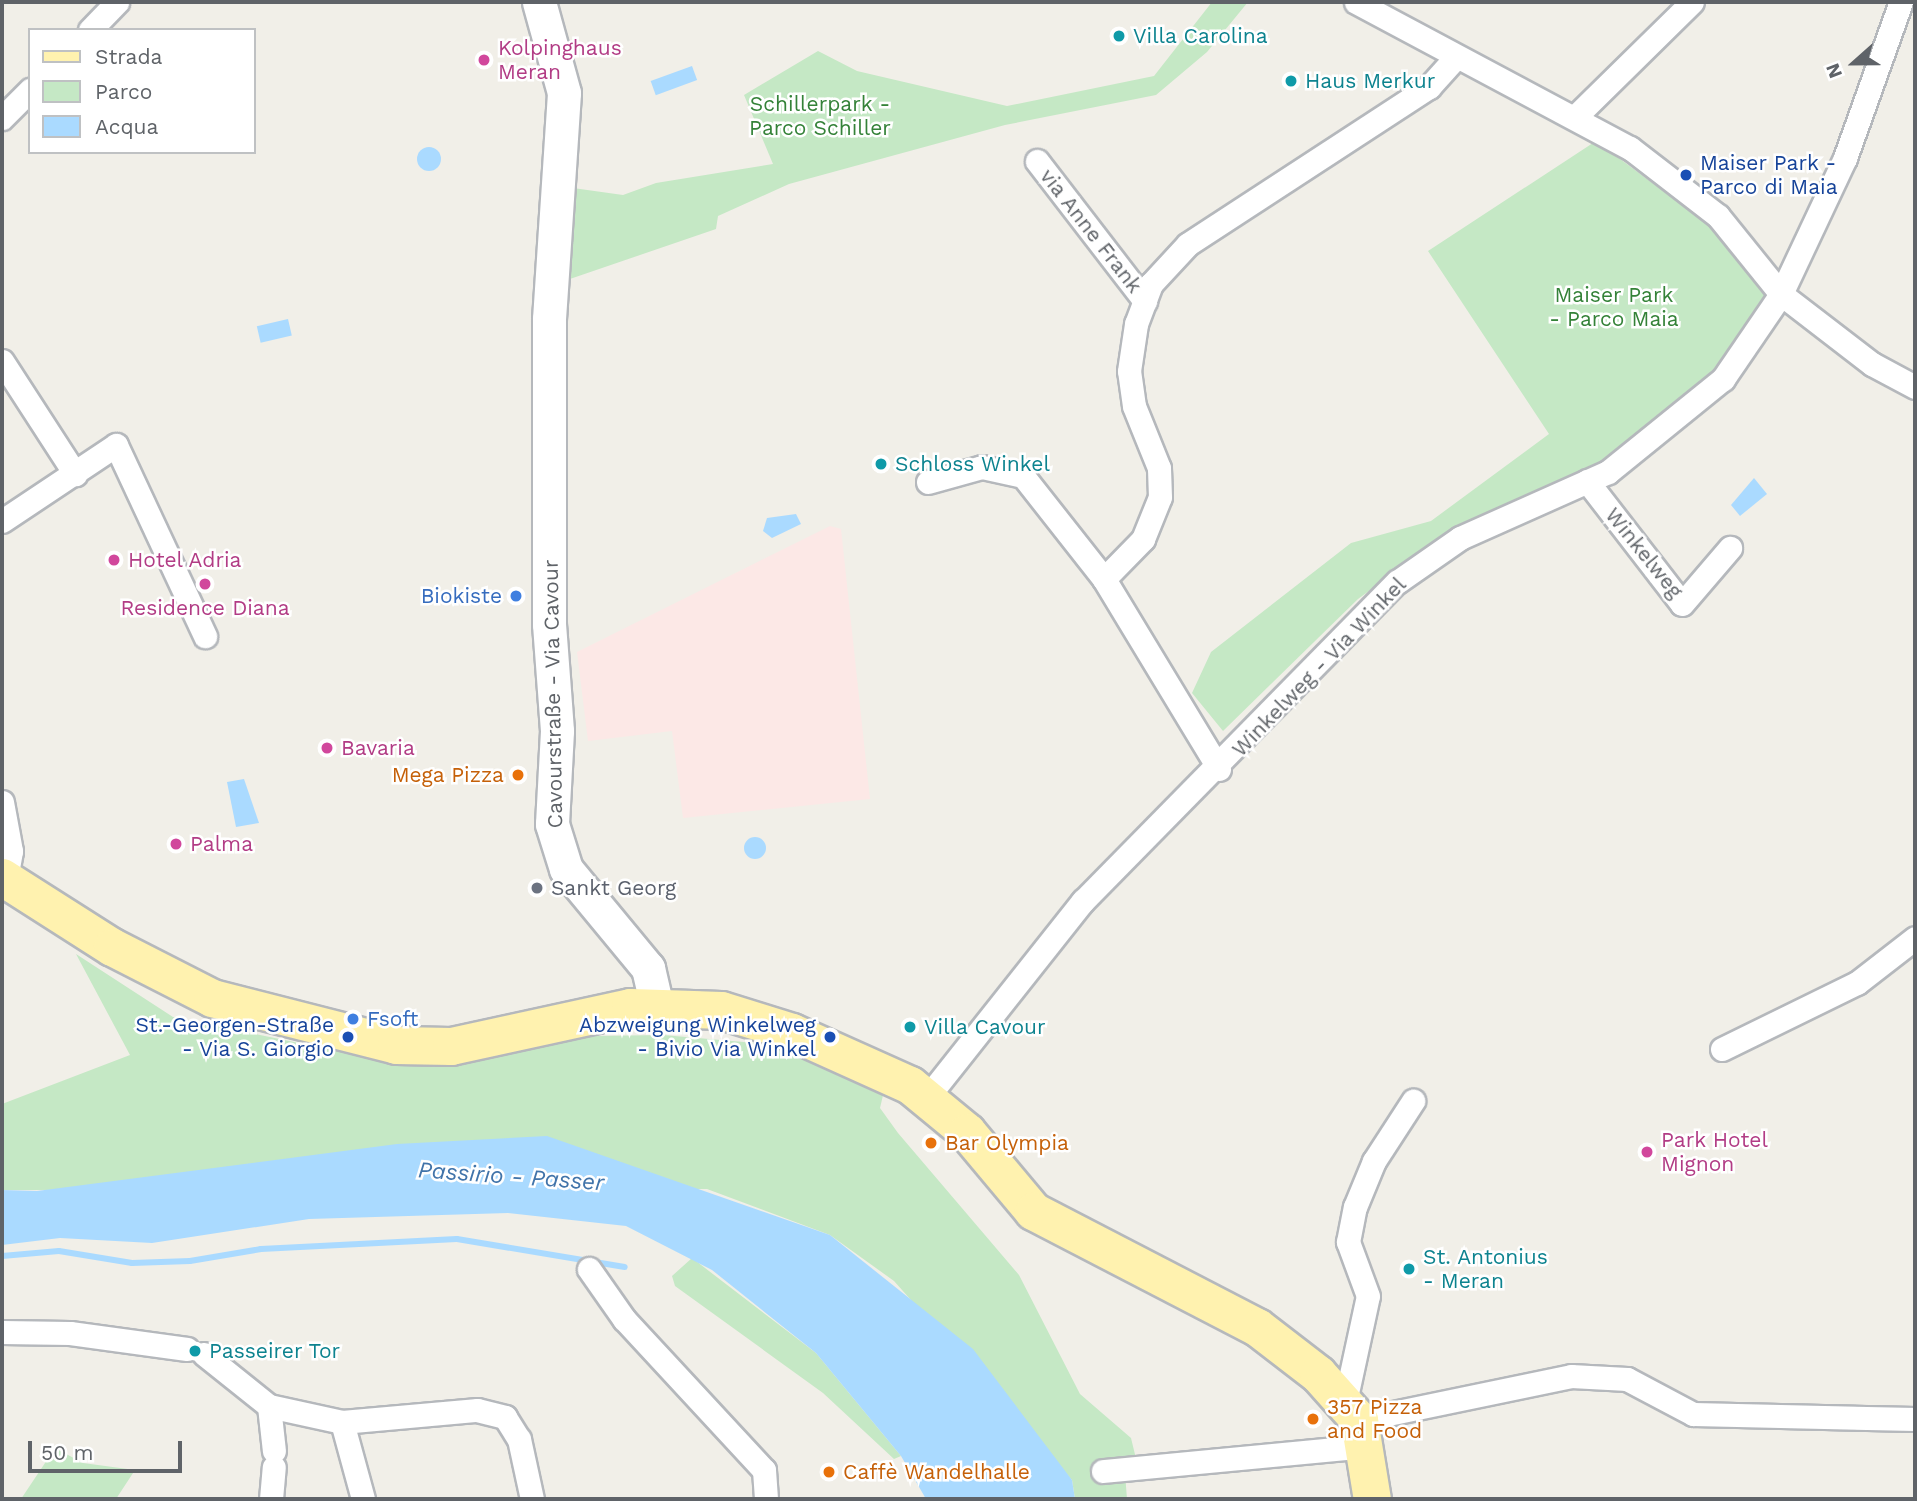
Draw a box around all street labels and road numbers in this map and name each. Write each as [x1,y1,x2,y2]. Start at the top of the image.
street label: via Anne Frank [1034,163,1148,299]
street label: Winkelweg [1600,503,1688,603]
street label: Cavourstraße - Via Cavour [538,559,568,829]
street label: Winkelweg - Via Winkel [1226,572,1412,762]

